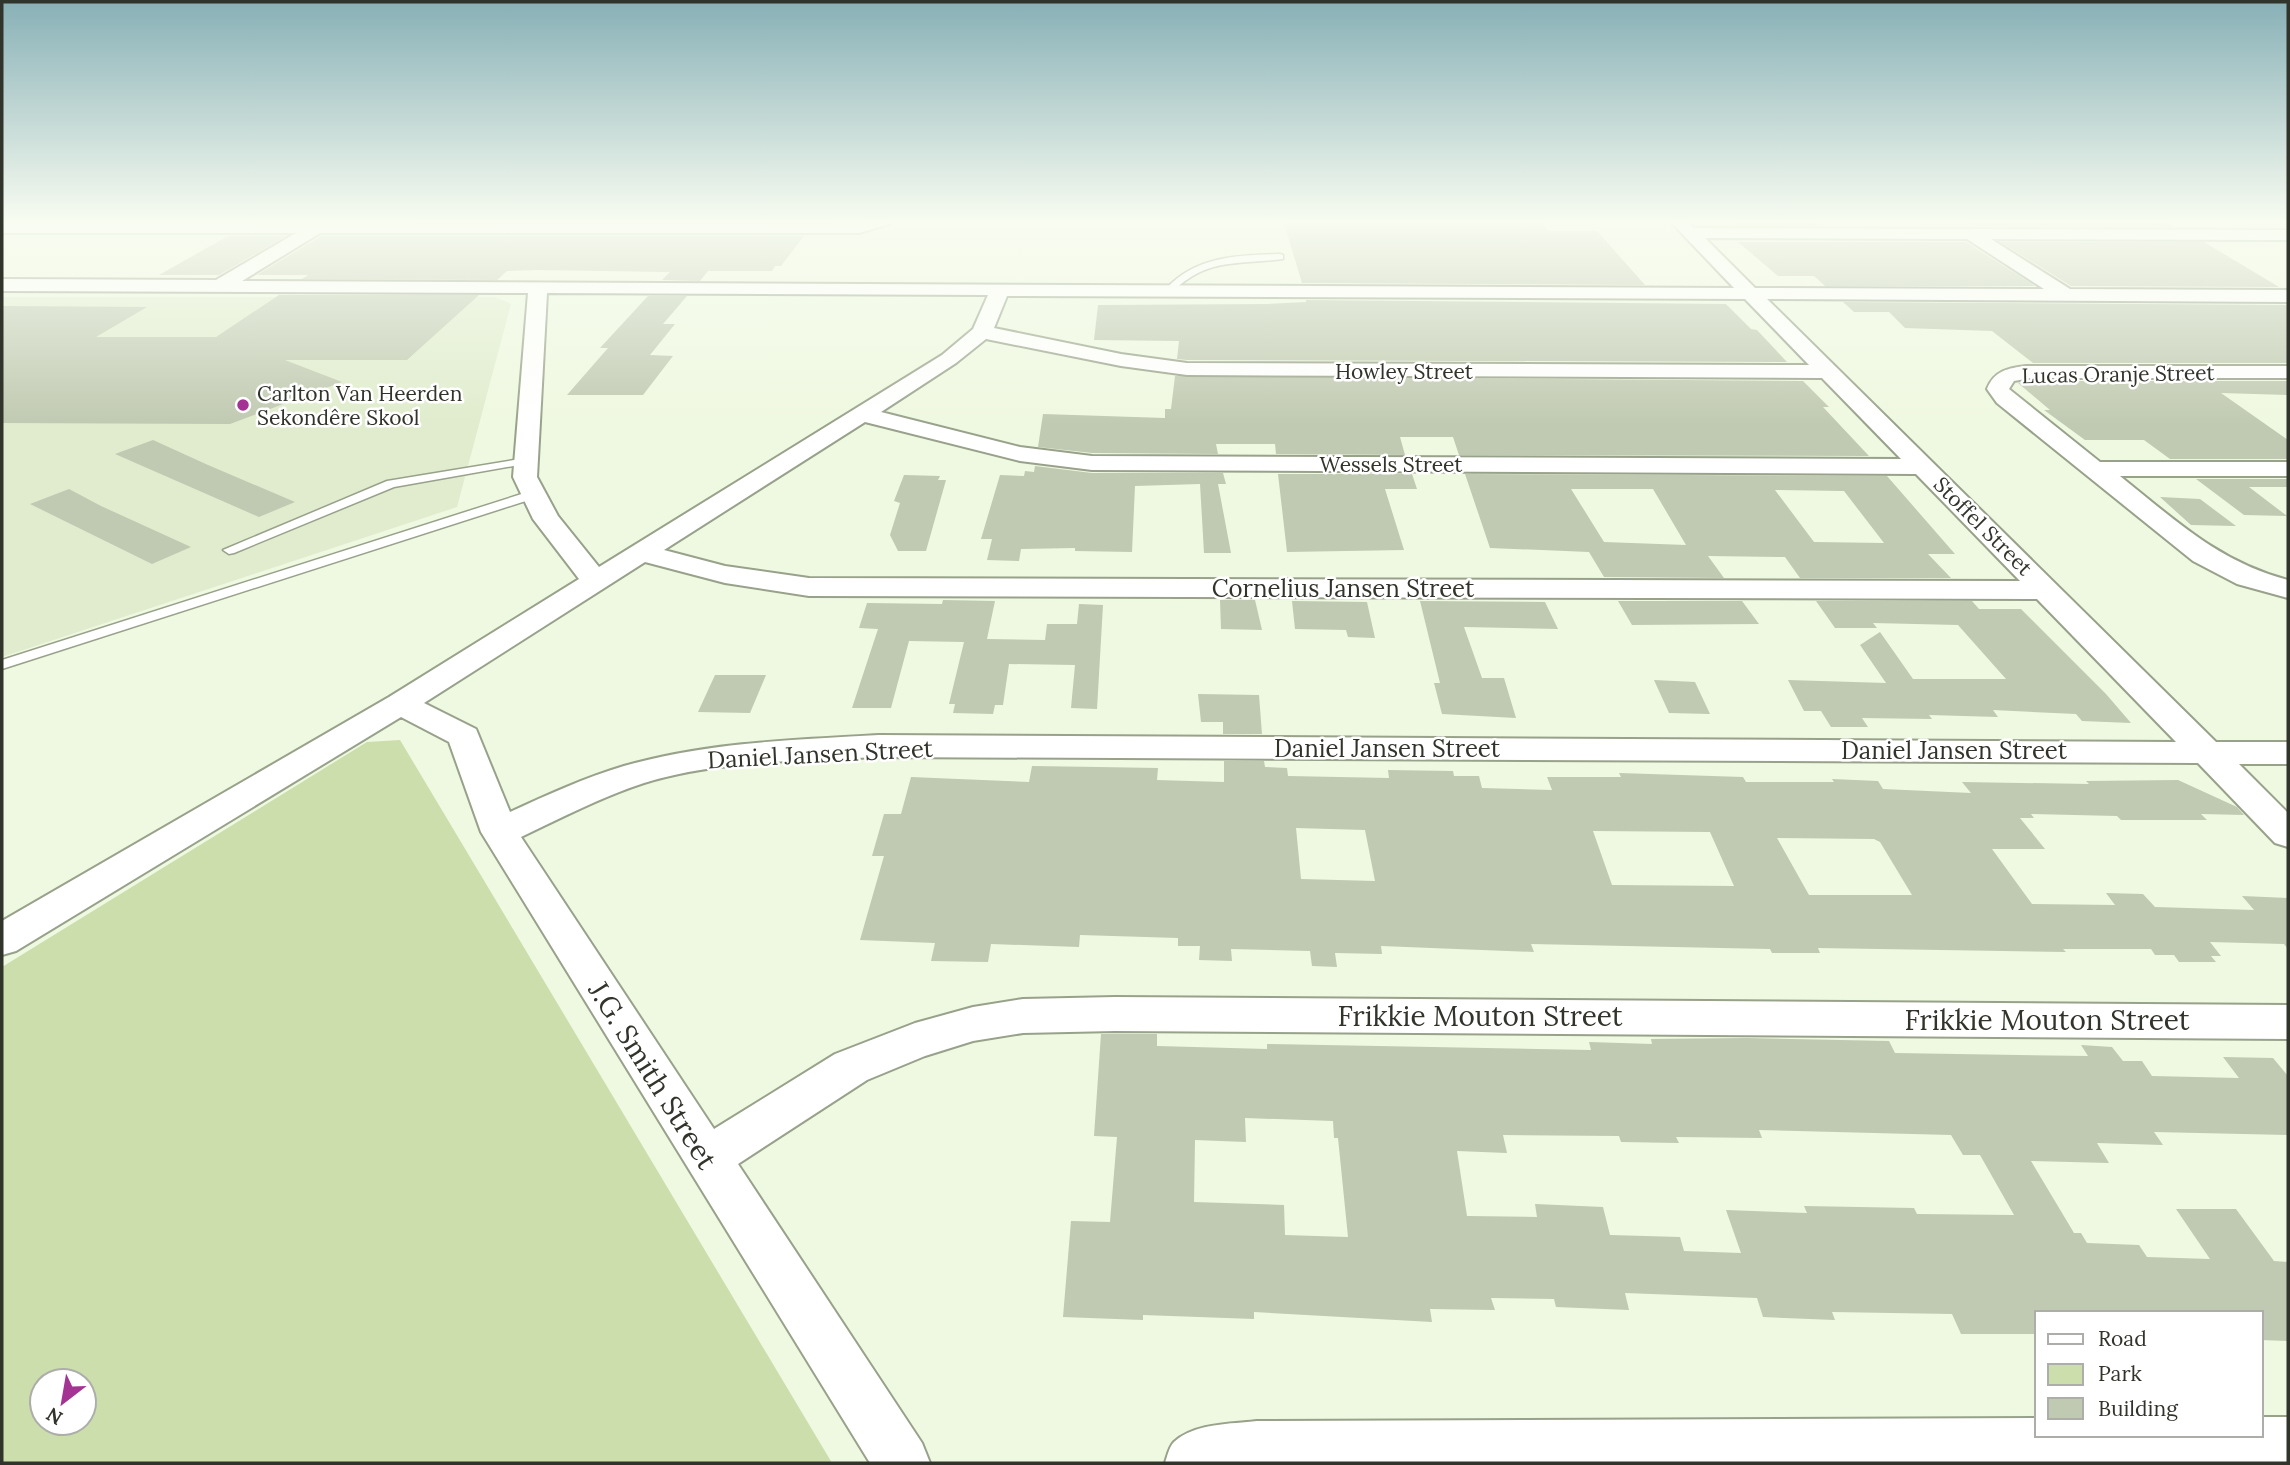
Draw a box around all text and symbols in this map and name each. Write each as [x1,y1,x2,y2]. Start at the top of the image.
street label: Howley Street [1335,358,1474,385]
street label: Lucas Oranje Street [2021,359,2216,389]
place label: Carlton Van Heerden Sekondêre Skool [257,380,463,431]
marker: Carlton Van Heerden Sekondêre Skool [235,397,251,413]
street label: Wessels Street [1320,451,1463,478]
street label: Stoffel Street [1928,471,2039,582]
street label: Cornelius Jansen Street [1212,573,1475,604]
street label: Daniel Jansen Street [706,733,934,775]
street label: Daniel Jansen Street [1274,733,1501,764]
street label: Daniel Jansen Street [1841,735,2068,766]
street label: J.G. Smith Street [580,974,725,1176]
street label: Frikkie Mouton Street [1337,998,1623,1034]
street label: Frikkie Mouton Street [1904,1002,2190,1038]
legend [2035,1311,2262,1437]
text: Road [2098,1325,2147,1352]
text: Park [2098,1360,2142,1387]
north arrow [28,1367,98,1437]
text: Building [2098,1395,2178,1422]
text: N [42,1402,67,1431]

